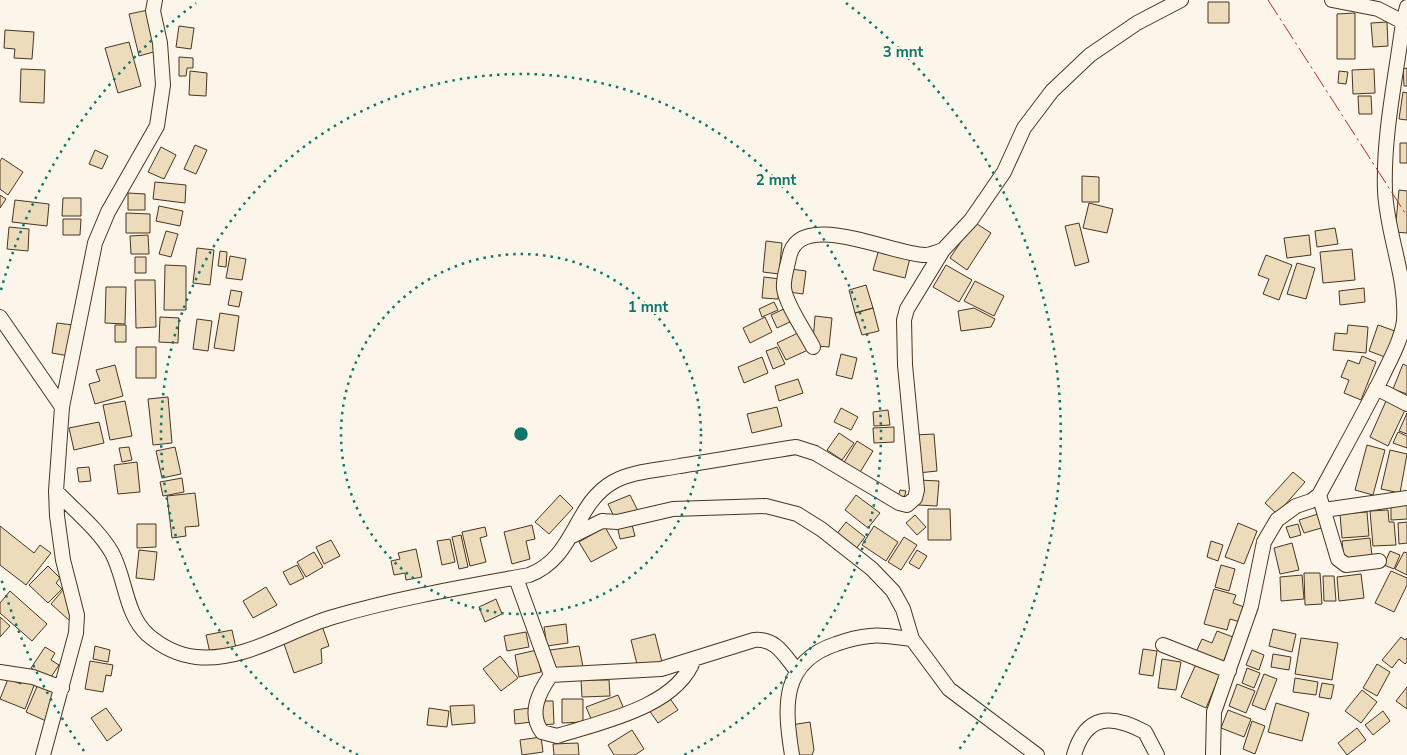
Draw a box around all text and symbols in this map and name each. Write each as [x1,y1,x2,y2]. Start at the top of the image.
text: 3 mnt [883,42,924,62]
text: 2 mnt [756,170,797,190]
text: 1 mnt [628,297,669,317]
centre of rings [512,425,530,443]

